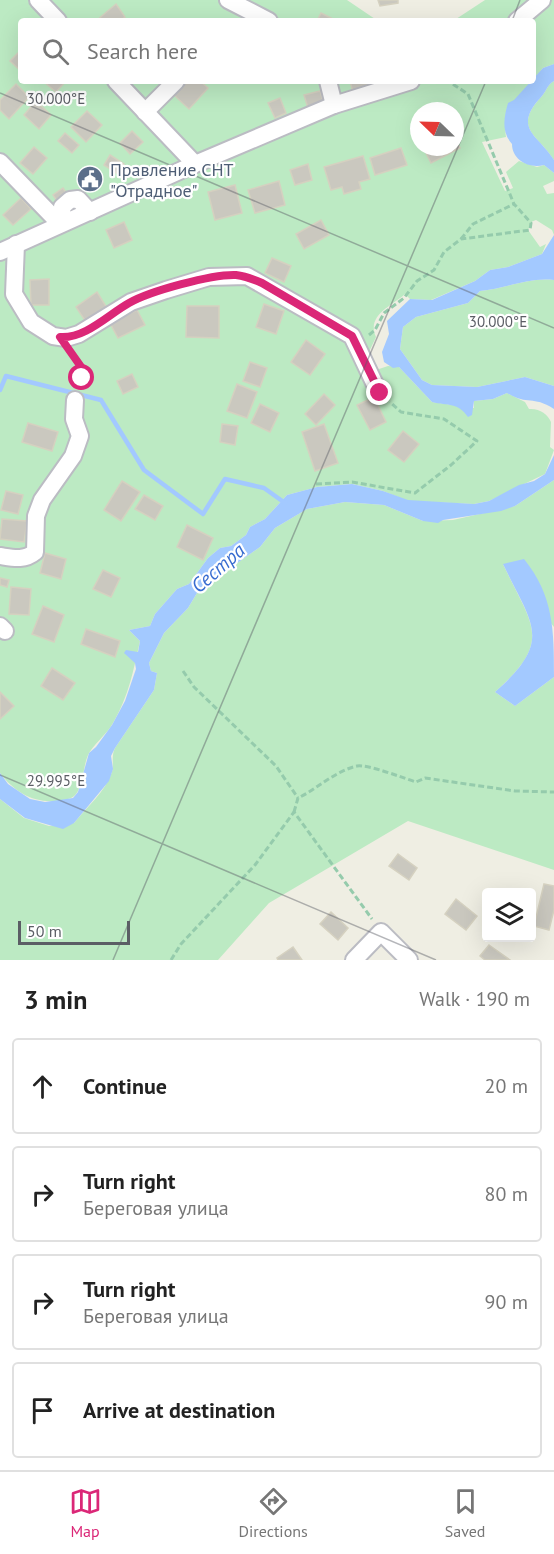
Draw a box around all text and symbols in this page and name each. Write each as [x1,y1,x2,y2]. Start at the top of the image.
search box [18,18,536,84]
icon: search [39,35,72,68]
text: Search here [87,37,198,65]
text: 30.000°E [27,89,85,108]
north arrow [410,102,464,156]
place label: Правление СНТ "Отрадное" [110,158,234,202]
public building icon: Правление СНТ "Отрадное" [75,164,105,194]
text: 30.000°E [469,312,527,331]
route start [68,364,94,390]
route end [366,379,392,405]
water label: Сестра [186,537,250,598]
text: 29.995°E [27,771,85,790]
map controls [482,888,536,942]
button: layers [482,888,536,942]
scale bar [18,918,130,946]
text: 50 m [27,921,62,941]
text: 3 min [24,983,87,1016]
text: Walk · 190 m [419,986,530,1012]
icon: ahead [26,1070,59,1103]
text: Continue [83,1072,167,1100]
text: 20 m [485,1073,528,1099]
text: Turn right [83,1167,175,1195]
icon: right [26,1178,59,1211]
text: 80 m [485,1181,528,1207]
text: Береговая улица [83,1195,229,1221]
text: Turn right [83,1275,175,1303]
icon: right [26,1286,59,1319]
text: 90 m [485,1289,528,1315]
text: Береговая улица [83,1303,229,1329]
icon: arrive [26,1394,59,1427]
text: Arrive at destination [83,1396,275,1424]
tab: Map [69,1485,102,1541]
tab: Directions [239,1485,308,1541]
tab: Saved [445,1485,485,1541]

